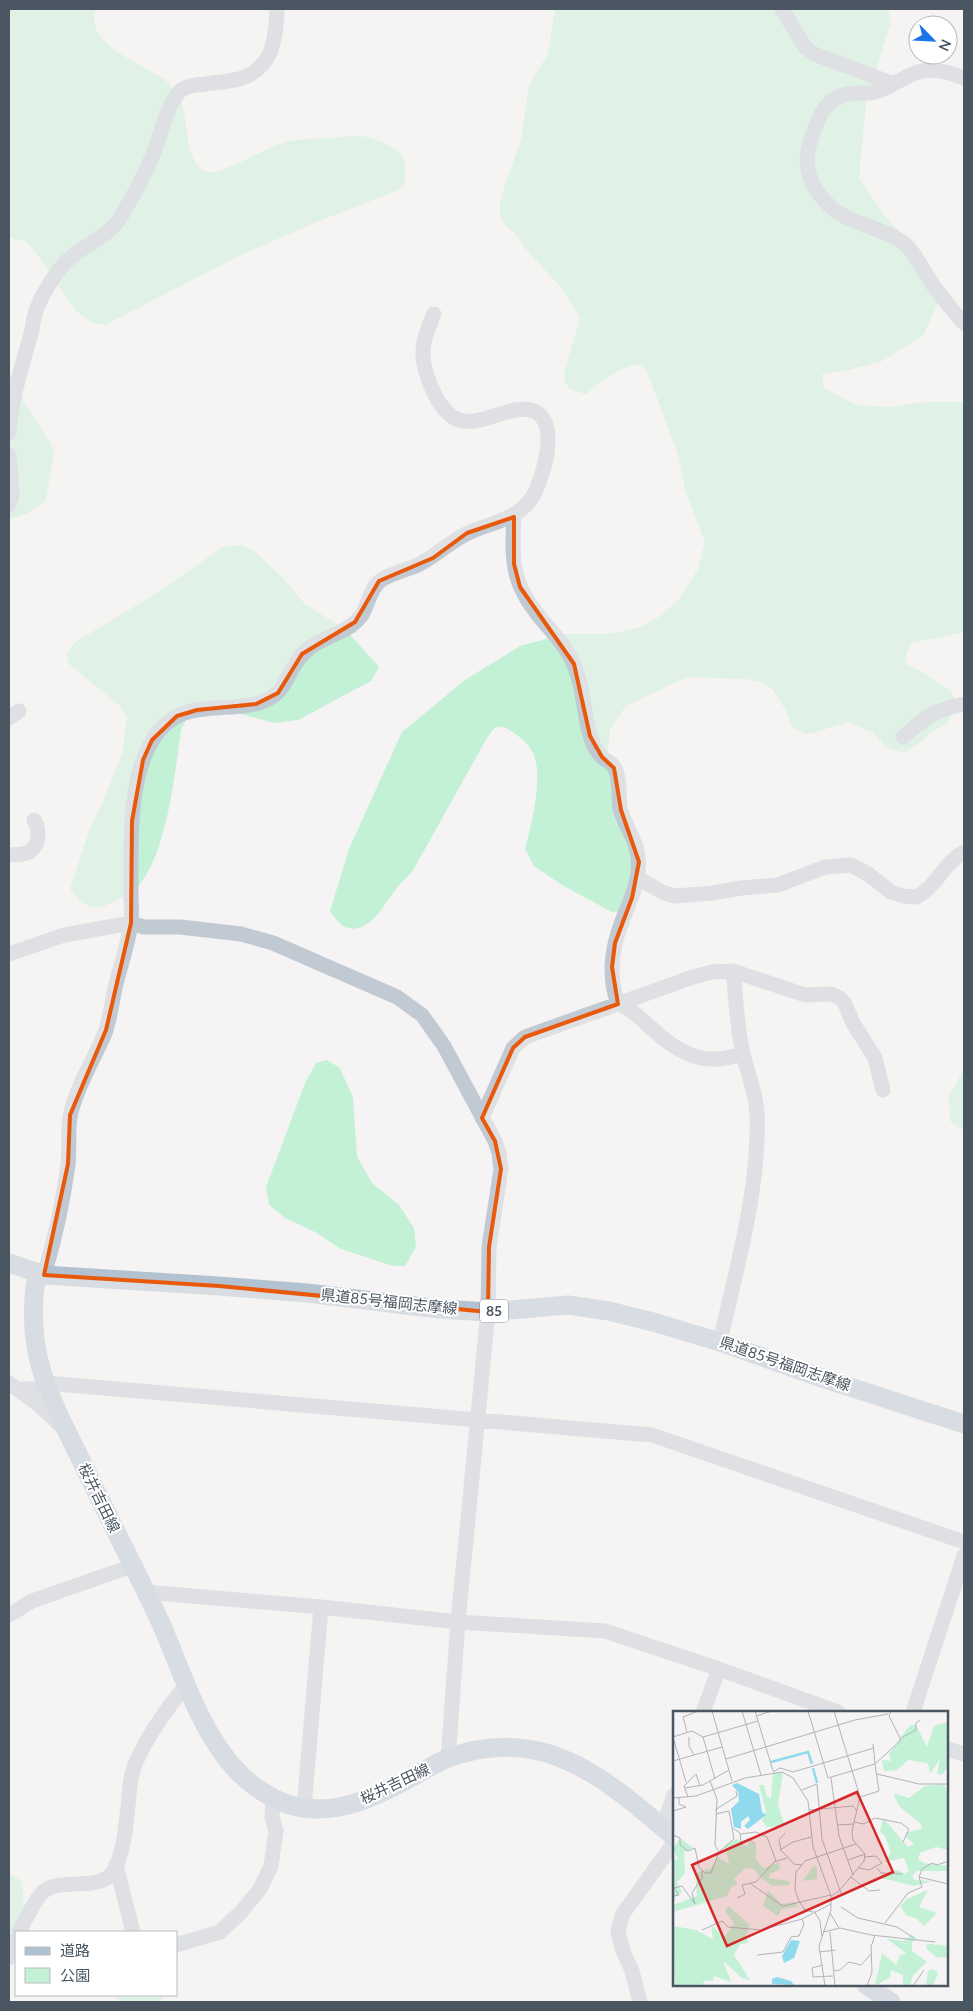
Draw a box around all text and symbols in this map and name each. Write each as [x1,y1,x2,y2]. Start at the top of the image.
north arrow [908,15,958,65]
text: N [935,37,955,54]
street label: 県道85号福岡志摩線 [320,1285,458,1317]
road number: 85 [480,1300,508,1322]
street label: 県道85号福岡志摩線 [717,1332,853,1394]
street label: 桜井吉田線 [75,1460,124,1535]
inset map [673,1711,948,1986]
street label: 桜井吉田線 [357,1759,432,1807]
legend [15,1931,178,1996]
text: 道路 [60,1941,90,1959]
text: 公園 [60,1966,90,1984]

